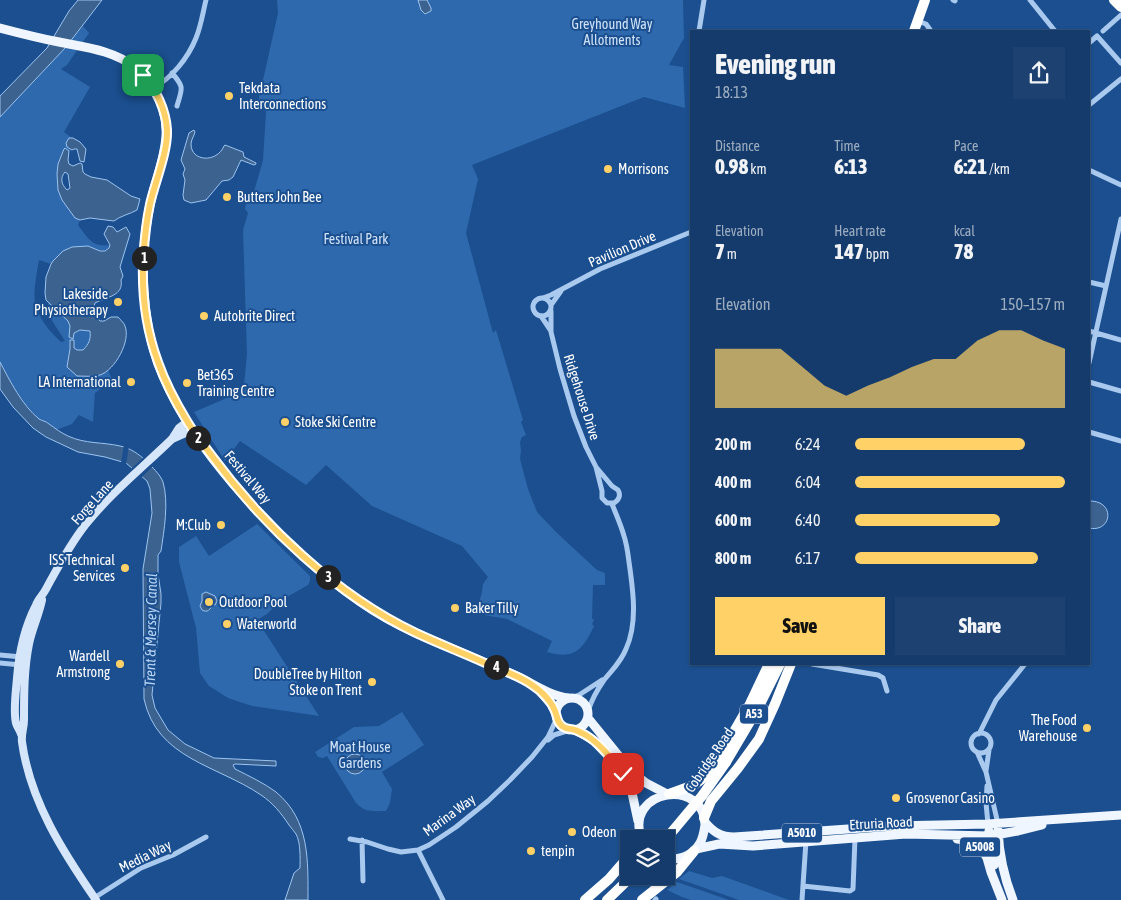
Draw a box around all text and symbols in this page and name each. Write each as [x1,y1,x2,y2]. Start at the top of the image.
park label: Greyhound Way Allotments [571,16,653,48]
button: share [1013,47,1065,99]
text: Evening run [715,48,836,80]
pin [122,54,164,96]
icon: arrive [129,61,157,89]
place label: Tekdata Interconnections [239,80,326,112]
text: 18:13 [715,83,748,101]
marker: Tekdata Interconnections [223,90,235,102]
text: Distance [715,138,760,154]
text: Time [834,138,860,154]
text: Pace [954,138,978,154]
text: 0.98 [715,154,748,178]
text: 6:13 [834,154,868,178]
text: 6:21 [954,154,987,178]
place label: Morrisons [618,161,669,177]
text: km [748,161,767,177]
text: /km [987,161,1010,177]
marker: Morrisons [602,163,614,175]
place label: Butters John Bee [237,189,322,205]
marker: Butters John Bee [221,191,233,203]
text: Elevation [715,223,764,239]
text: Heart rate [834,223,886,239]
text: kcal [954,223,975,239]
street label: Pavilion Drive [586,228,658,270]
park label: Festival Park [323,231,389,247]
text: 7 [715,239,725,263]
text: 147 [834,239,864,263]
text: 78 [954,239,973,263]
pin: 1 [132,246,156,270]
text: m [725,246,737,262]
text: bpm [864,246,889,262]
text: 1 [141,250,148,266]
place label: Lakeside Physiotherapy [34,286,108,318]
text: Elevation [715,295,770,313]
text: 150–157 m [1001,295,1065,313]
marker: Lakeside Physiotherapy [112,296,124,308]
place label: Autobrite Direct [214,308,295,324]
marker: Autobrite Direct [198,310,210,322]
street label: Ridgehouse Drive [561,352,603,442]
place label: Bet365 Training Centre [197,367,275,399]
place label: LA International [38,374,121,390]
marker: LA International [125,376,137,388]
marker: Bet365 Training Centre [181,377,193,389]
place label: Stoke Ski Centre [295,414,376,430]
marker: Stoke Ski Centre [279,416,291,428]
pin: 2 [186,426,210,450]
text: 2 [195,430,202,446]
text: 200 m [715,435,751,453]
text: 6:24 [795,435,820,453]
street label: Festival Way [221,447,275,507]
text: 400 m [715,473,751,491]
text: 6:04 [795,473,821,491]
street label: Forge Lane [68,476,116,528]
text: 600 m [715,511,751,529]
text: 6:40 [795,511,820,529]
place label: M:Club [176,517,211,533]
marker: M:Club [215,519,227,531]
text: 800 m [715,549,751,567]
text: 6:17 [795,549,820,567]
place label: ISS Technical Services [49,552,115,584]
marker: ISS Technical Services [119,562,131,574]
pin: 3 [316,564,340,590]
text: 3 [325,569,332,585]
water label: Trent & Mersey Canal [141,573,160,687]
place label: Outdoor Pool [219,594,288,610]
marker: Outdoor Pool [203,596,215,608]
button: Save [715,597,885,655]
button: Share [895,597,1065,655]
place label: Baker Tilly [465,600,519,616]
marker: Baker Tilly [449,602,461,614]
place label: Waterworld [237,616,297,632]
marker: Waterworld [221,618,233,630]
place label: Wardell Armstrong [56,648,110,680]
pin: 4 [484,654,508,680]
marker: Wardell Armstrong [114,658,126,670]
text: 4 [493,659,500,675]
place label: DoubleTree by Hilton Stoke on Trent [254,666,362,698]
marker: DoubleTree by Hilton Stoke on Trent [366,676,378,688]
road number: A53 [740,704,768,724]
place label: The Food Warehouse [1019,712,1077,744]
marker: The Food Warehouse [1081,722,1093,734]
street label: Cobridge Road [682,725,736,795]
park label: Moat House Gardens [329,739,391,771]
pin [602,753,644,795]
icon: check [609,760,637,788]
place label: Grosvenor Casino [906,790,995,806]
street label: Marina Way [420,791,478,839]
marker: Grosvenor Casino [890,792,902,804]
street label: Etruria Road [849,813,913,833]
place label: Odeon [582,824,616,840]
road number: A5010 [782,824,822,842]
marker: Odeon [566,826,578,838]
map controls [620,830,675,885]
button: layers [620,830,675,885]
street label: Media Way [116,836,174,875]
road number: A5008 [960,838,1000,856]
place label: tenpin [541,843,575,859]
marker: tenpin [525,845,537,857]

